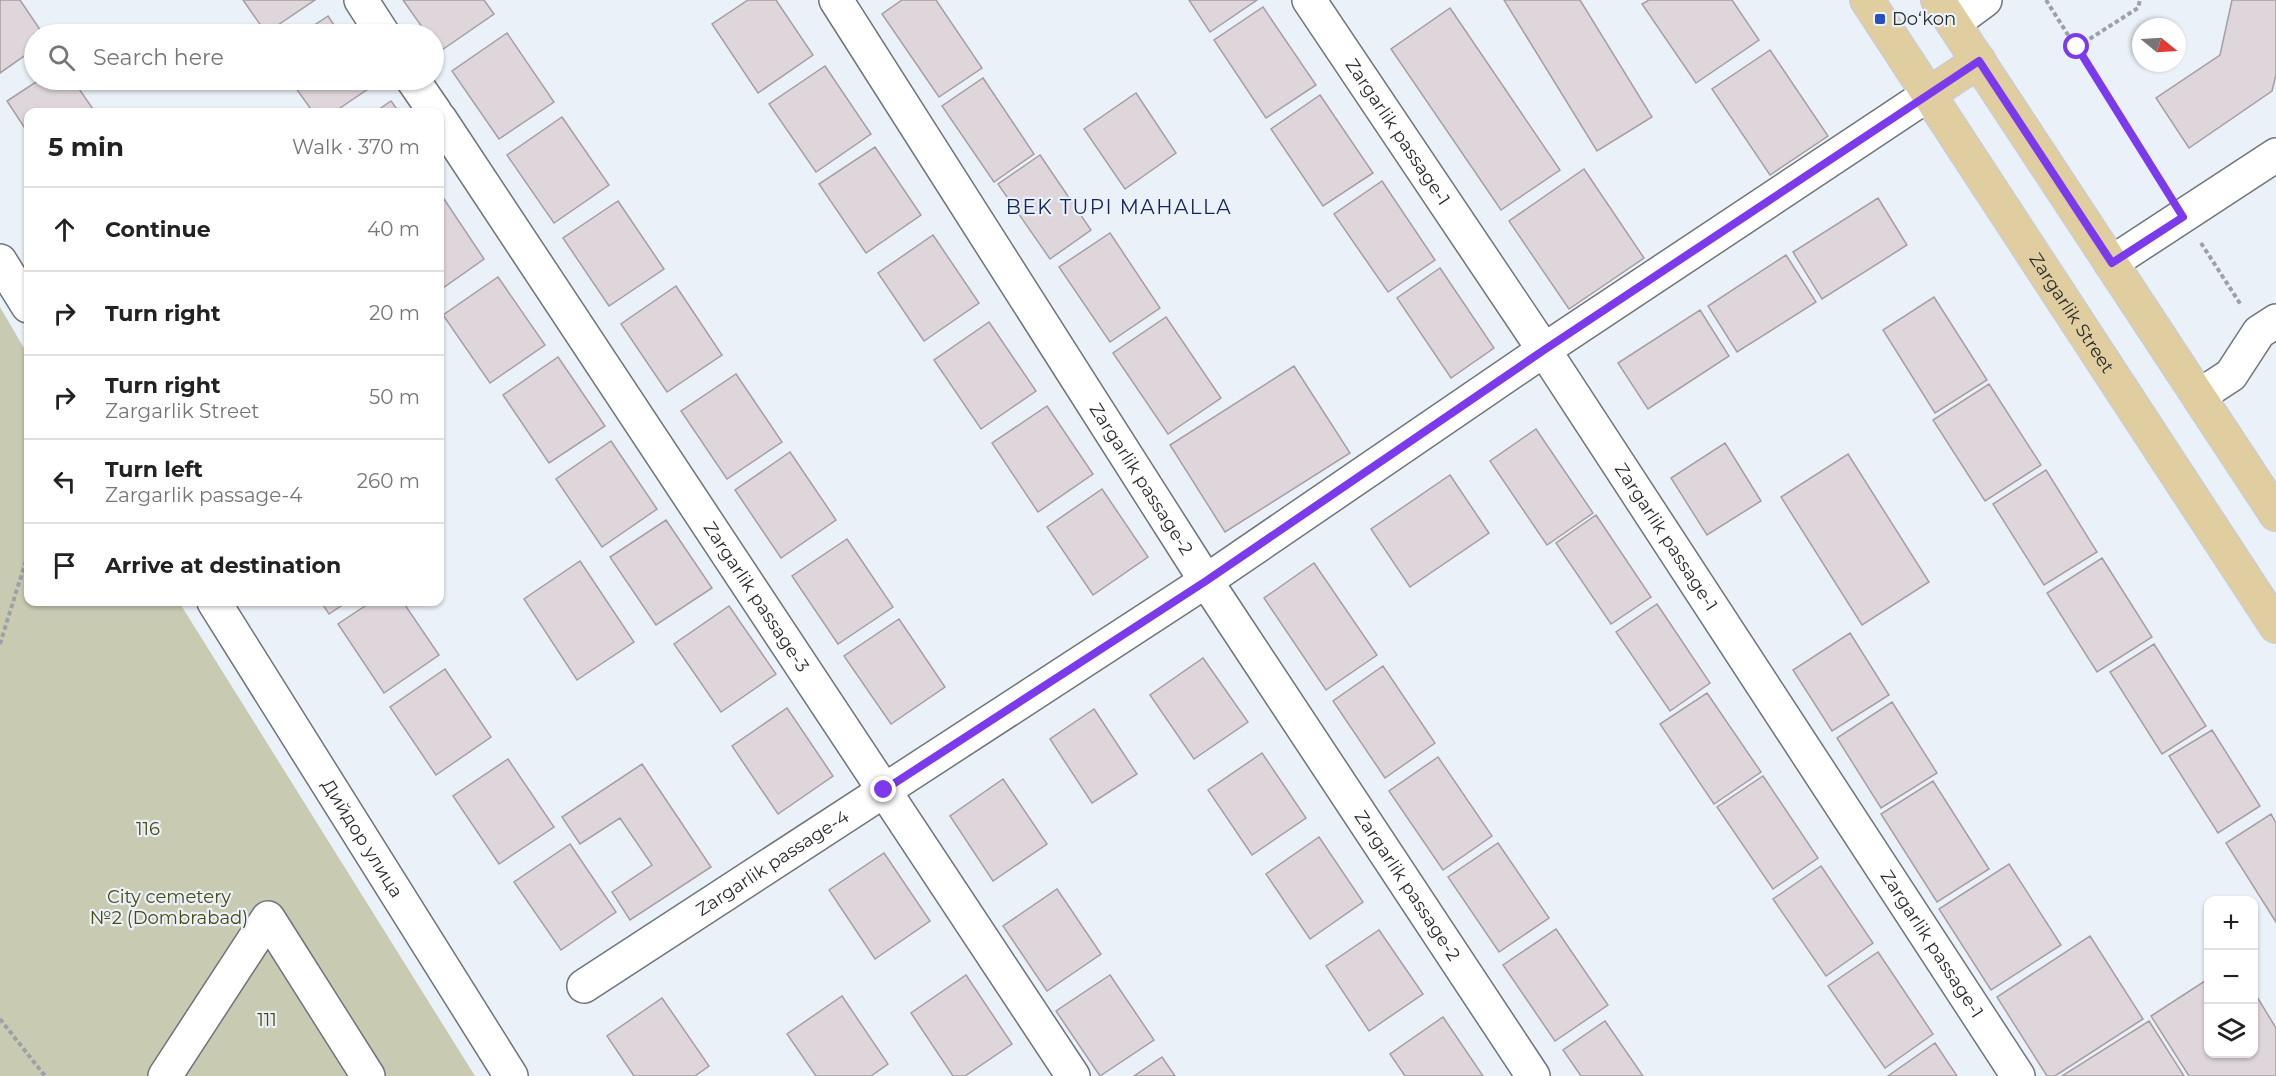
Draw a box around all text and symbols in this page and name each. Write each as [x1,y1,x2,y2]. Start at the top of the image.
place label: Doʻkon [1892,8,1956,30]
marker: Doʻkon [1873,12,1887,26]
north arrow [2132,18,2186,72]
search box [24,24,444,90]
route start [2063,33,2089,59]
icon: search [45,41,78,74]
text: Search here [93,44,224,71]
street label: Zargarlik passage-1 [1341,54,1455,210]
text: 5 min [48,131,124,163]
text: Walk · 370 m [292,135,420,159]
district label: BEK TUPI MAHALLA [1006,195,1232,219]
icon: ahead [48,213,81,246]
text: Continue [105,216,211,243]
text: 40 m [367,217,420,241]
street label: Zargarlik Street [2024,249,2119,377]
icon: right [48,297,81,330]
text: Turn right [105,300,220,327]
text: 20 m [369,301,420,325]
text: Turn right [105,372,220,399]
icon: right [48,381,81,414]
text: 50 m [369,385,420,409]
text: Zargarlik Street [105,399,259,423]
street label: Zargarlik passage-2 [1085,399,1198,559]
text: Turn left [105,456,203,483]
street label: Zargarlik passage-1 [1610,459,1722,615]
icon: left [48,465,81,498]
text: 260 m [357,469,420,493]
text: Zargarlik passage-4 [105,483,303,507]
street label: Zargarlik passage-3 [698,518,814,676]
icon: arrive [48,549,81,582]
text: Arrive at destination [105,552,341,579]
street label: Дийдор улица [317,775,407,902]
route end [870,776,896,802]
street label: Zargarlik passage-4 [692,805,853,921]
street label: Zargarlik passage-2 [1350,806,1465,965]
park label: 116 [136,818,160,840]
street label: Zargarlik passage-1 [1876,866,1988,1022]
park label: City cemetery №2 (Dombrabad) [90,886,248,929]
map controls [2204,896,2258,1058]
button: + [2204,896,2258,950]
button: − [2204,950,2258,1004]
button: layers [2204,1004,2258,1058]
park label: 111 [257,1009,277,1031]

